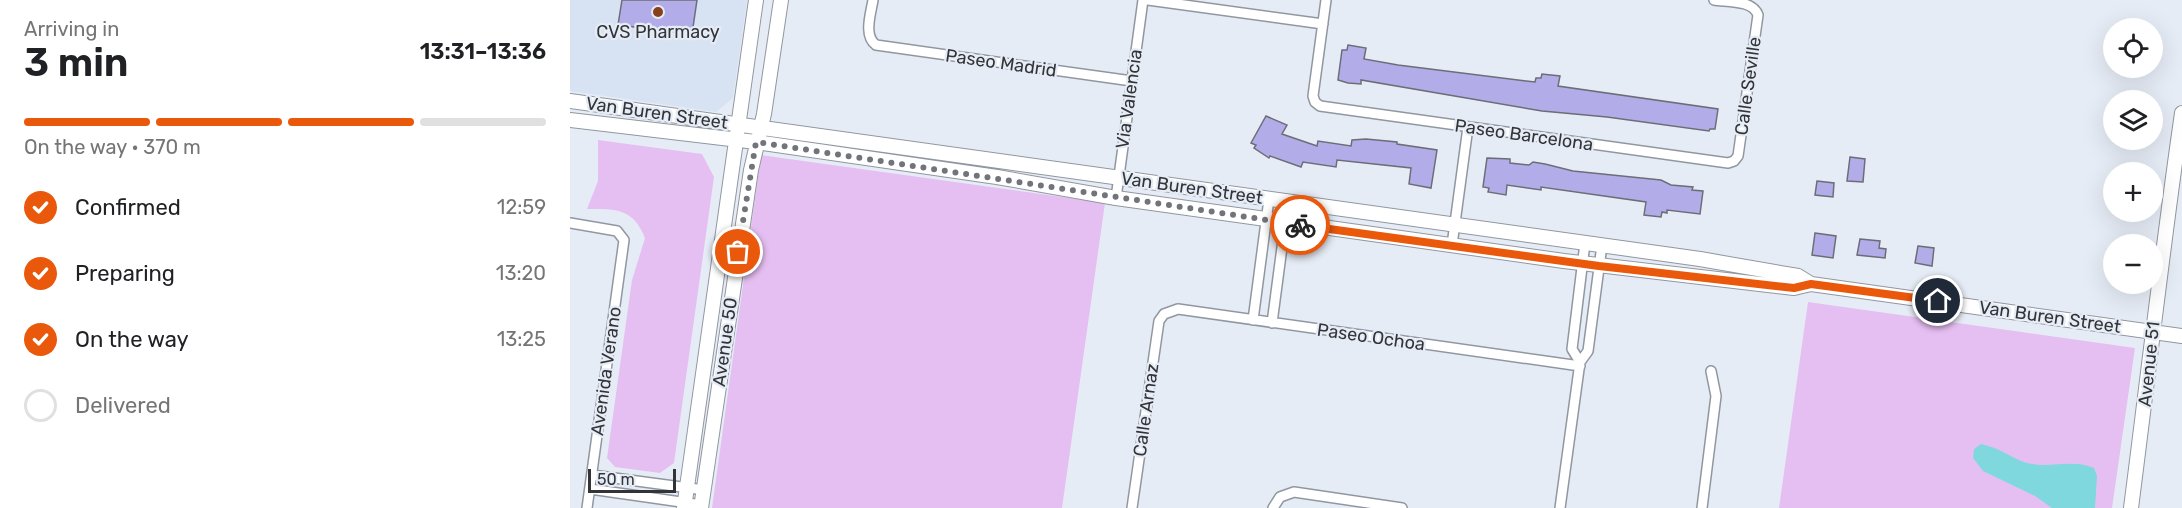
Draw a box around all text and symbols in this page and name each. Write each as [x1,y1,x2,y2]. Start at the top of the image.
marker: CVS Pharmacy [651,5,665,19]
text: Arriving in [24,17,119,41]
map controls [2103,18,2163,294]
button: locate [2103,18,2163,78]
place label: CVS Pharmacy [596,21,720,43]
street label: Calle Seville [1730,35,1766,137]
text: 13:31–13:36 [420,38,546,65]
text: 3 min [24,40,129,86]
street label: Paseo Madrid [944,44,1058,82]
street label: Via Valencia [1111,48,1147,150]
button: layers [2103,90,2163,150]
street label: Van Buren Street [585,92,729,134]
street label: Paseo Barcelona [1453,114,1595,156]
text: On the way · 370 m [24,135,201,159]
button: + [2103,162,2163,222]
street label: Van Buren Street [1120,167,1264,209]
icon: check [24,191,57,224]
text: Confirmed [75,194,181,221]
text: 12:59 [497,195,546,219]
courier [1270,195,1330,255]
icon: bike [1284,209,1317,242]
pin [712,226,763,277]
button: − [2103,234,2163,294]
icon: bag [721,235,754,268]
icon: check [24,257,57,290]
text: Preparing [75,260,175,287]
text: 13:20 [496,261,546,285]
pin [1912,275,1963,326]
icon: home [1921,284,1954,317]
street label: Avenue 50 [708,296,742,388]
street label: Van Buren Street [1978,296,2122,338]
street label: Avenida Verano [586,305,626,437]
street label: Paseo Ochoa [1316,319,1426,355]
street label: Avenue 51 [2134,320,2164,408]
icon: check [24,323,57,356]
text: On the way [75,326,189,353]
text: 13:25 [497,327,546,351]
street label: Calle Arnaz [1129,362,1163,458]
text: Delivered [75,392,171,419]
scale bar [588,466,676,494]
text: 50 m [597,470,635,489]

